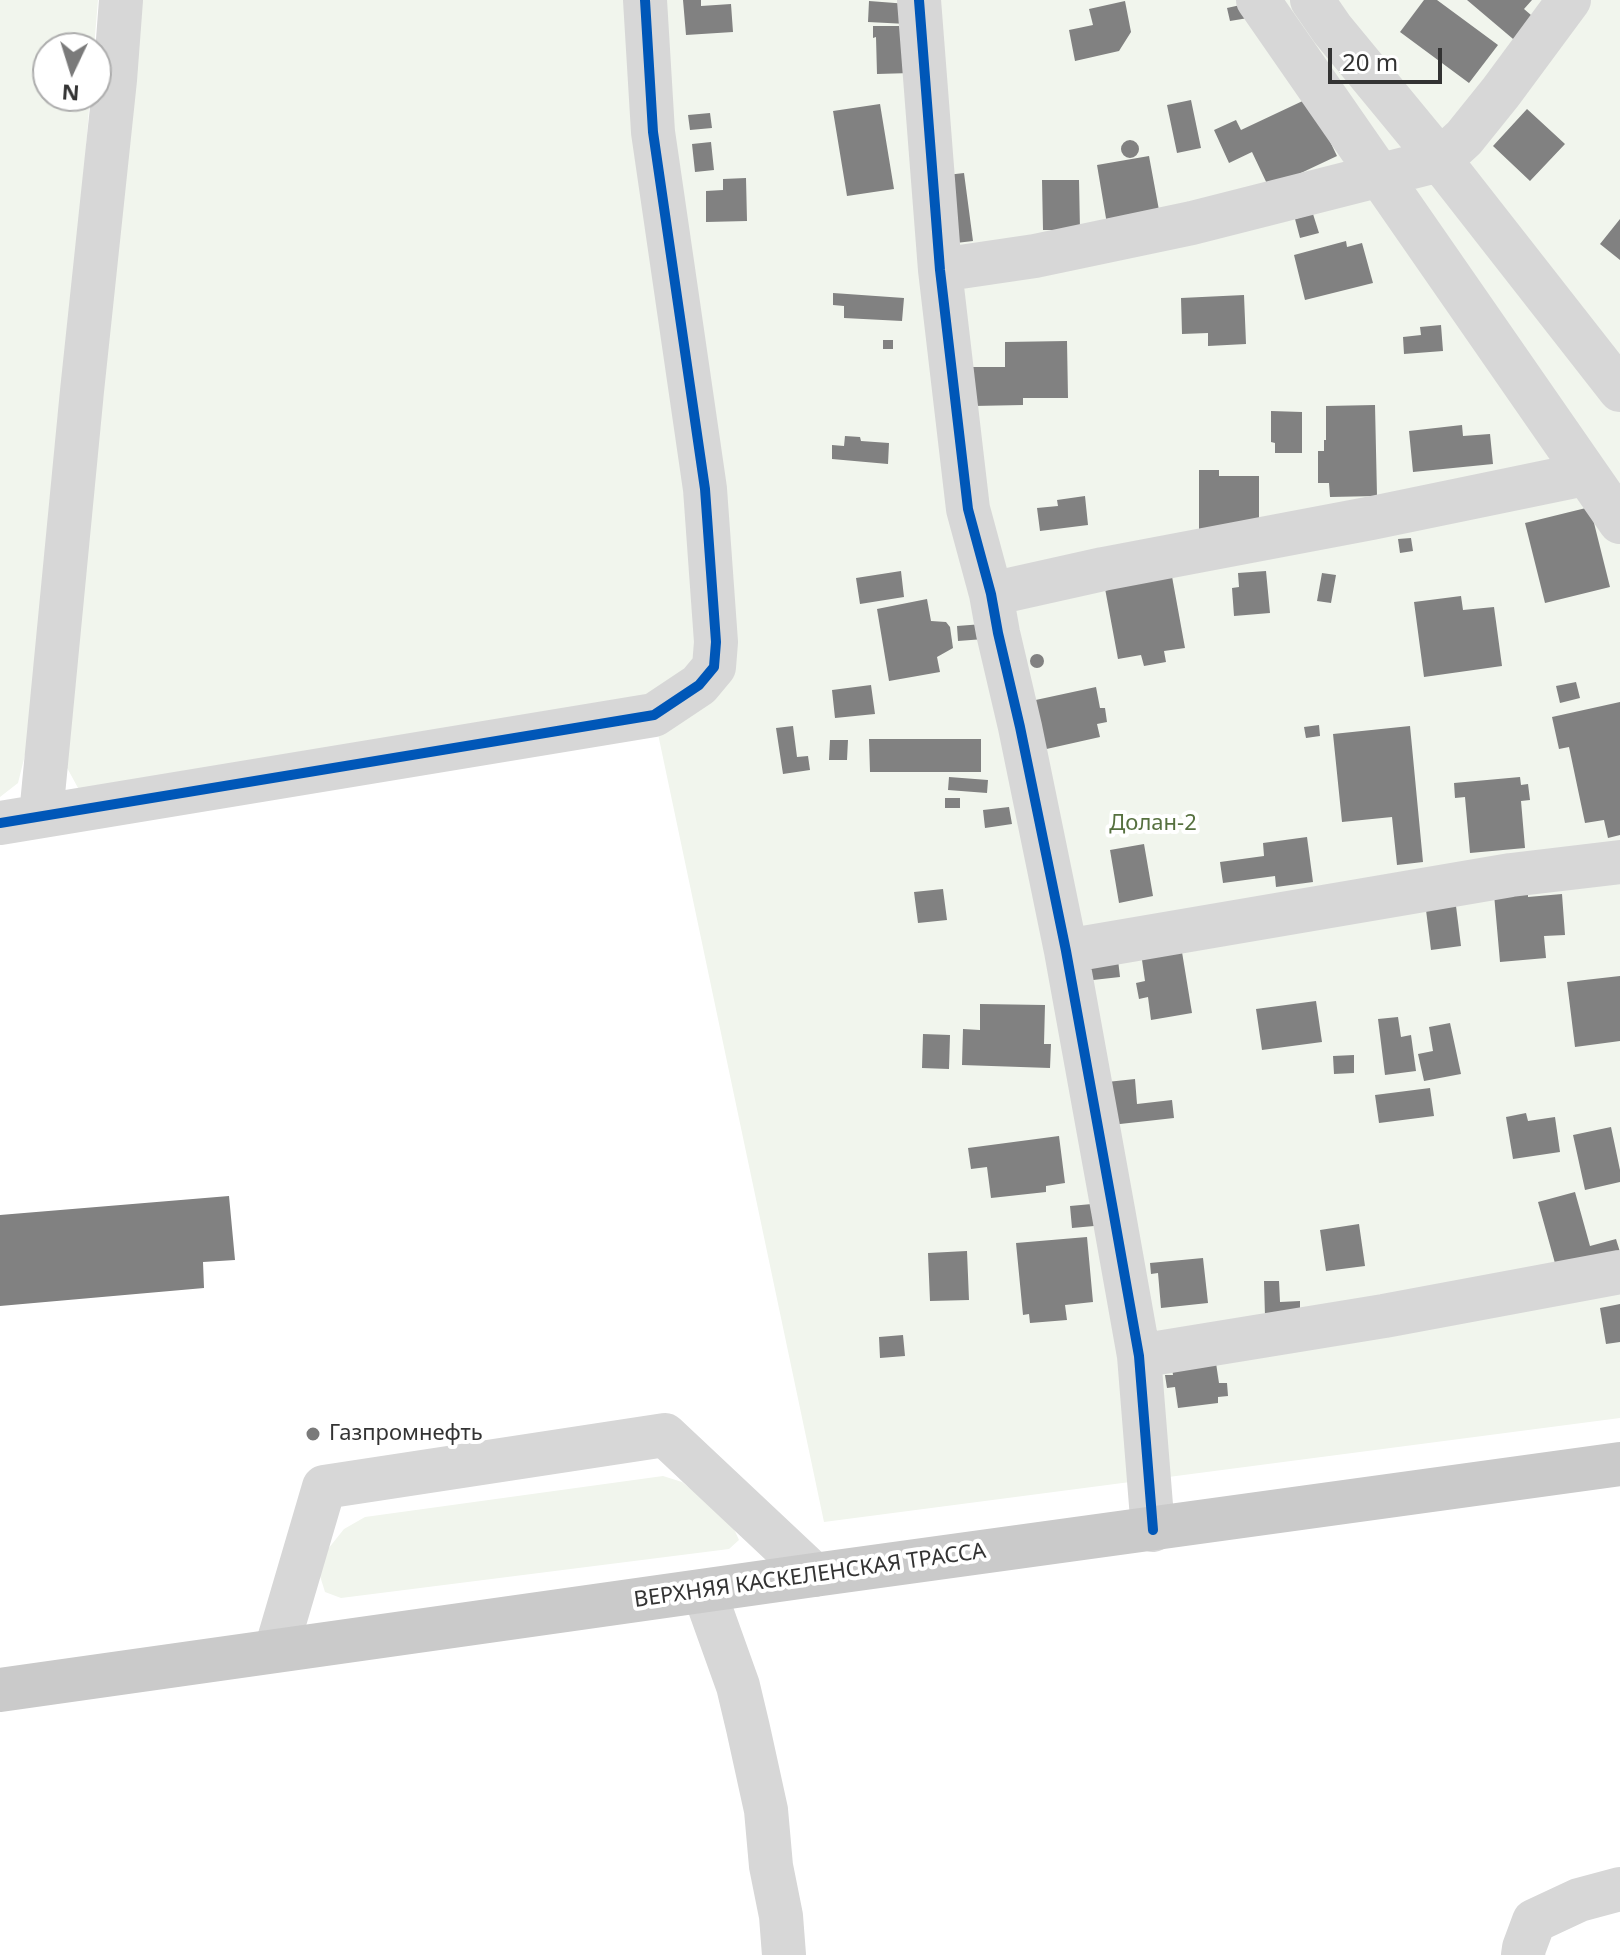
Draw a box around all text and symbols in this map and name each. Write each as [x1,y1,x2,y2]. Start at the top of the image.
north arrow [32,32,112,112]
scale bar [1332,32,1446,82]
text: 20 m [1342,45,1398,78]
text: N [61,78,80,110]
park label: Долан-2 [1109,811,1197,837]
place label: Газпромнефть [329,1421,483,1447]
marker: Газпромнефть [304,1425,322,1443]
street label: ВЕРХНЯЯ КАСКЕЛЕНСКАЯ ТРАССА [632,1538,988,1614]

